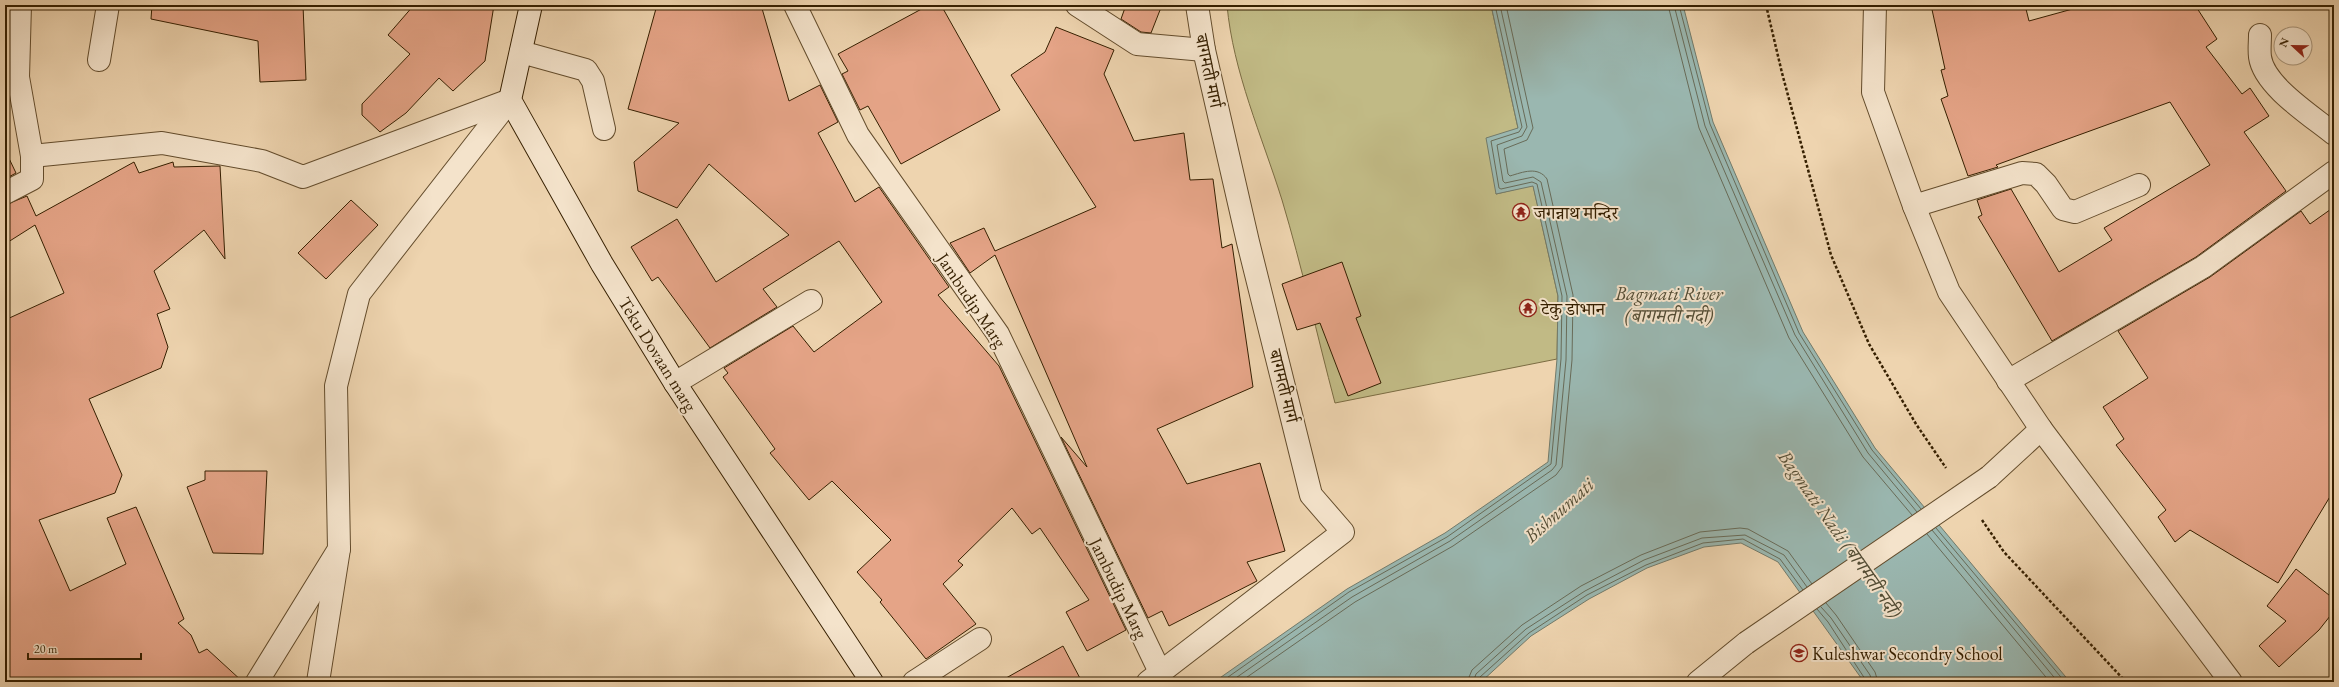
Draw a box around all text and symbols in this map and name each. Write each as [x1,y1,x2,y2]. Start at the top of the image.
north arrow [2273,26,2313,66]
street label: बागमती मार्ग [1190,31,1228,111]
text: N [2276,35,2292,49]
place label: जगन्नाथ मन्दिर [1533,201,1619,224]
temple icon: जगन्नाथ मन्दिर [1511,202,1531,222]
street label: Jambudip Marg [931,247,1012,352]
water label: Bagmati River (बागमती नदी) [1614,281,1724,328]
street label: Teku Dovaan marg [614,292,703,416]
place label: टेकु डोभान [1540,297,1606,320]
temple icon: टेकु डोभान [1518,298,1538,318]
street label: बागमती मार्ग [1264,346,1305,426]
water label: Bagmati Nadi (बागमती नदी) [1772,444,1907,623]
water label: Bishnumati [1518,471,1600,549]
street label: Jambudip Marg [1084,532,1153,642]
scale bar [28,635,141,661]
text: 20 m [34,641,58,657]
place label: Kuleshwar Secondry School [1812,642,2003,665]
school or university icon: Kuleshwar Secondry School [1789,643,1809,663]

